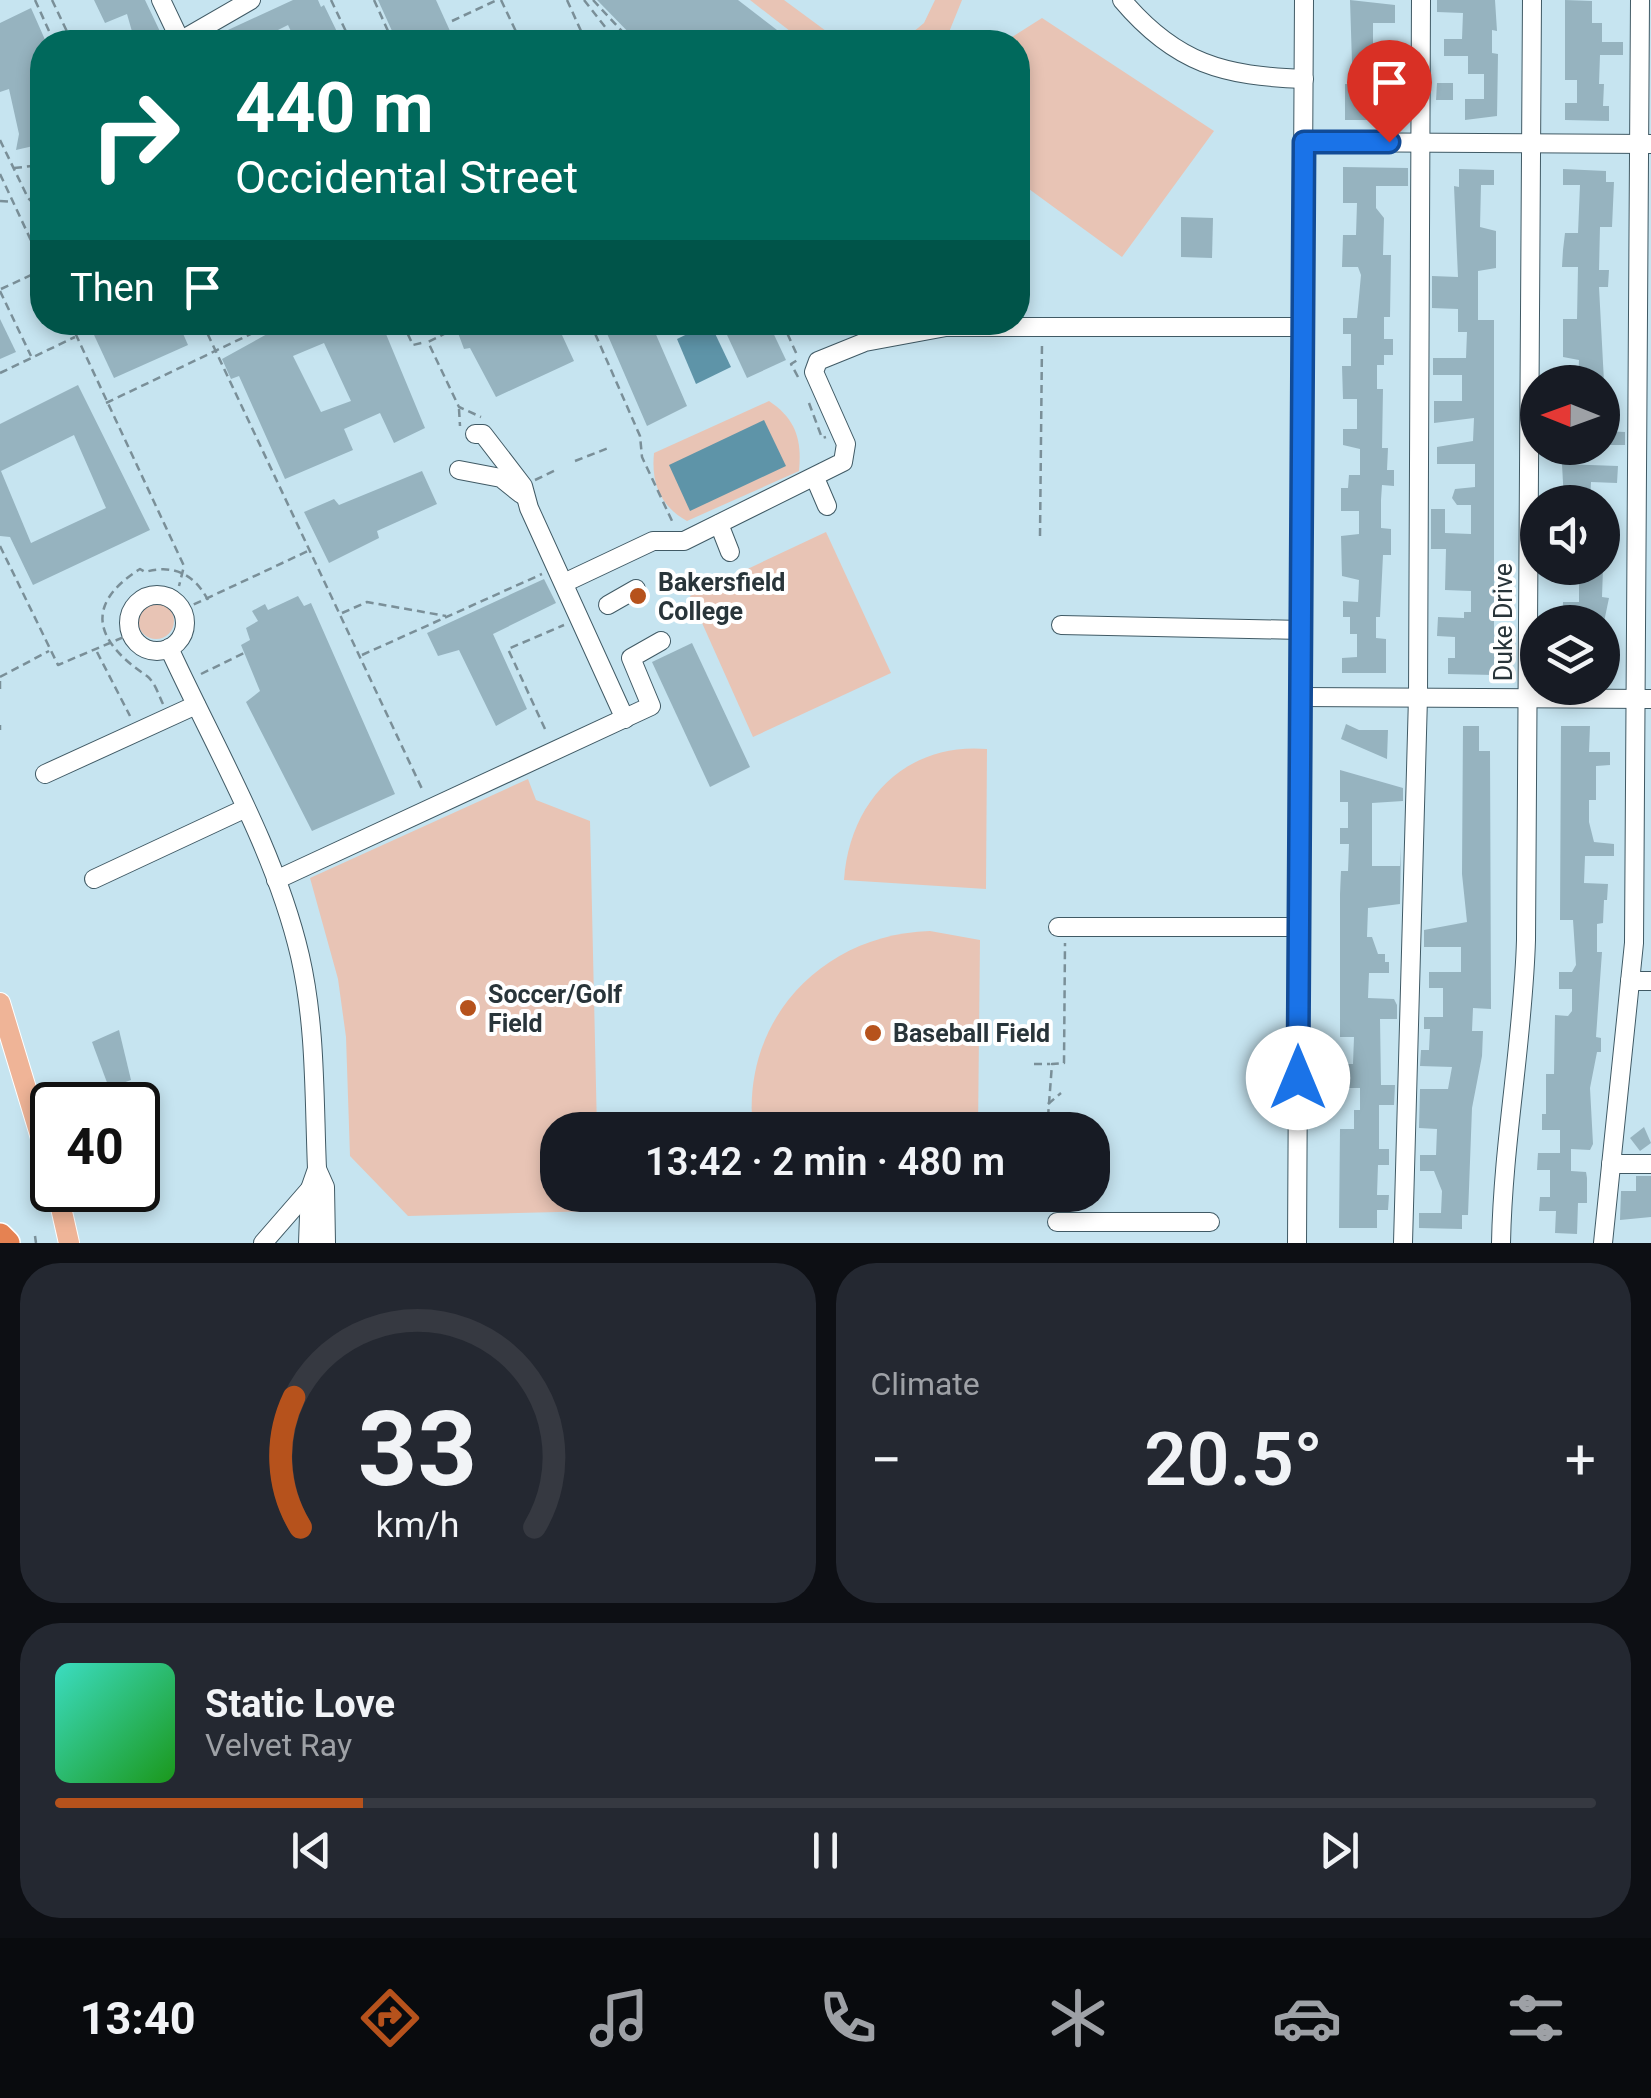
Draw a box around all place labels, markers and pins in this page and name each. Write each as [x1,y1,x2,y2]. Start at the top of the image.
pin [1347,40,1432,143]
place label: Bakersfield College [658,568,785,626]
marker: Bakersfield College [627,585,649,607]
place label: Soccer/Golf Field [488,980,622,1038]
marker: Soccer/Golf Field [457,997,479,1019]
place label: Baseball Field [893,1019,1050,1048]
marker: Baseball Field [862,1022,884,1044]

